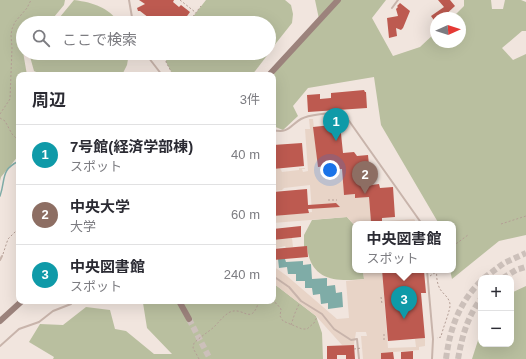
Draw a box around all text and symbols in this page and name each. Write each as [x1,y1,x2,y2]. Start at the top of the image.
north arrow [430,12,466,48]
search box [16,16,276,60]
icon: search [30,27,52,49]
text: ここで検索 [62,31,137,48]
text: 周辺 [32,91,66,110]
text: 3件 [240,92,260,107]
pin: 1 [323,108,349,141]
text: 7号館(経済学部棟) [70,138,193,155]
text: 1 [41,147,49,162]
text: 40 m [231,147,260,162]
text: スポット [70,159,122,174]
your location [320,160,340,180]
pin: 2 [352,161,378,194]
text: 中央大学 [70,198,130,215]
text: 2 [41,207,49,222]
text: 60 m [231,207,260,222]
text: 大学 [70,219,96,234]
popup [352,221,456,273]
text: 中央図書館 [366,230,442,247]
text: スポット [366,251,419,266]
text: 中央図書館 [70,258,145,275]
text: 3 [41,267,49,282]
text: 240 m [224,267,260,282]
map controls [478,275,514,347]
button: + [478,275,514,311]
text: スポット [70,279,122,294]
pin: 3 [391,286,417,319]
button: − [478,311,514,347]

